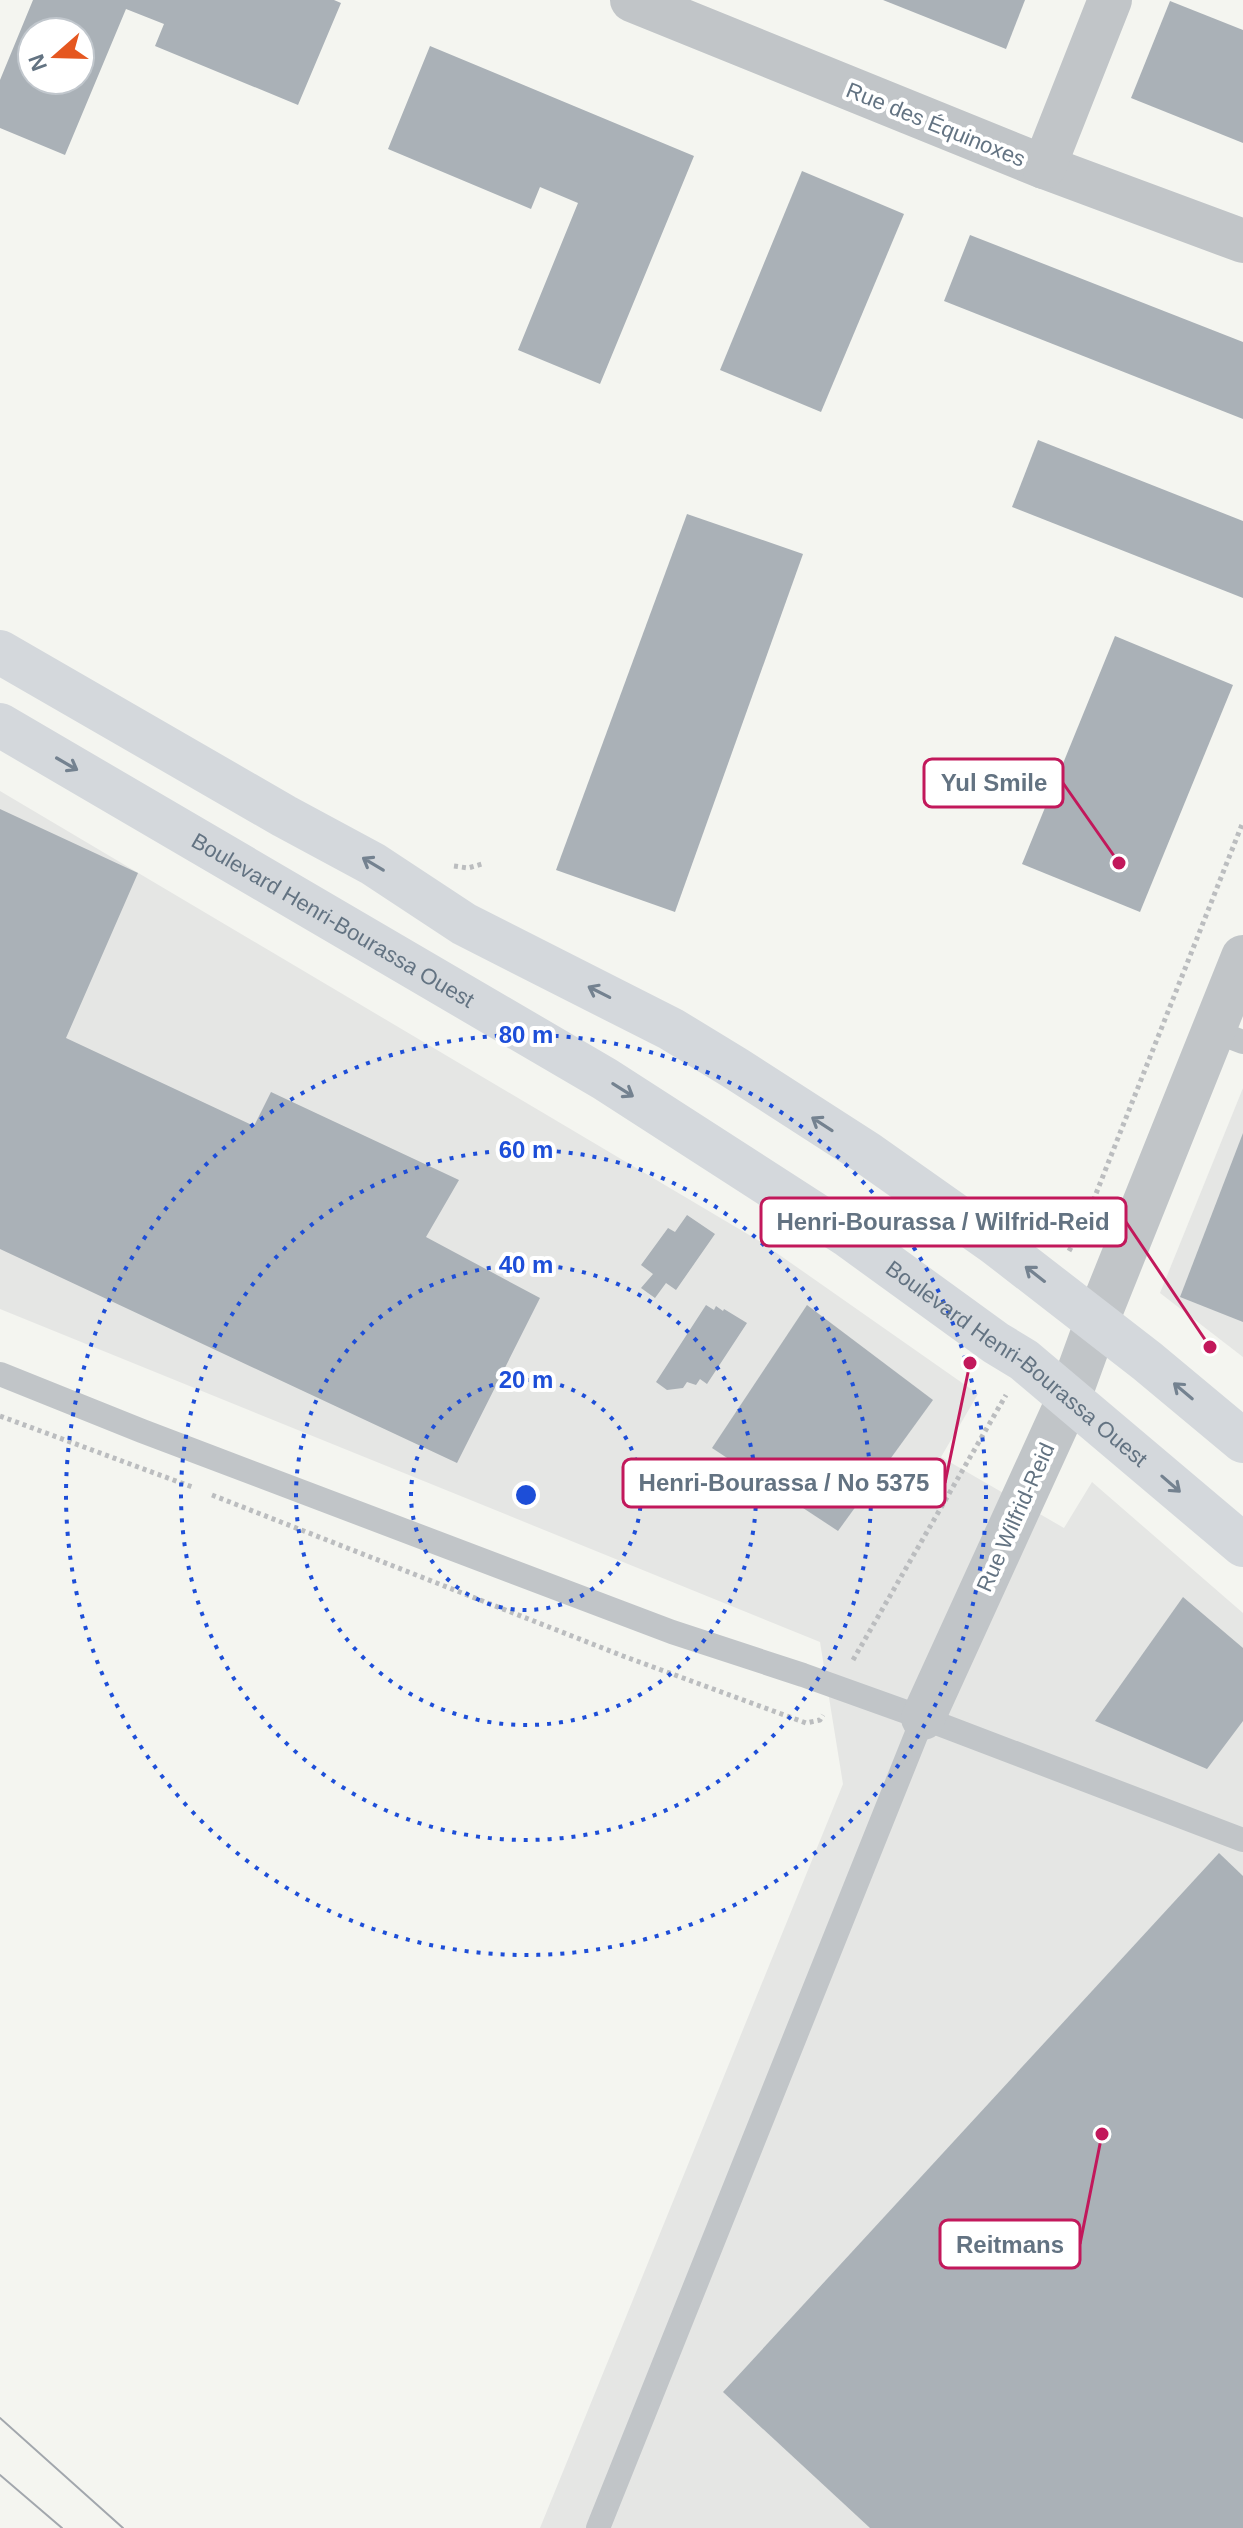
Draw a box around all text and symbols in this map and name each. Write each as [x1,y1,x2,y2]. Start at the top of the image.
north arrow [16,16,96,96]
text: N [23,51,52,74]
street label: Rue des Équinoxes [843,77,1029,172]
one-way arrow [55,756,78,772]
callout: Yul Smile [924,759,1063,807]
text: Yul Smile [941,769,1047,796]
street label: Boulevard Henri-Bourassa Ouest [187,828,479,1013]
one-way arrow [362,856,385,872]
one-way arrow [587,984,611,999]
text: 80 m [499,1021,553,1048]
one-way arrow [611,1082,633,1099]
one-way arrow [812,1116,834,1132]
text: 60 m [499,1136,553,1163]
callout: Henri-Bourassa / Wilfrid-Reid [761,1198,1126,1246]
text: Henri-Bourassa / Wilfrid-Reid [776,1208,1110,1235]
text: 40 m [499,1251,553,1278]
street label: Boulevard Henri-Bourassa Ouest [881,1256,1152,1472]
one-way arrow [1025,1265,1046,1283]
text: 20 m [499,1366,553,1393]
one-way arrow [1173,1382,1194,1400]
street label: Rue Wilfrid-Reid [971,1439,1059,1595]
callout: Henri-Bourassa / No 5375 [623,1459,945,1507]
text: Henri-Bourassa / No 5375 [639,1469,929,1496]
one-way arrow [1161,1475,1181,1493]
centre of rings [512,1481,540,1509]
callout: Reitmans [940,2220,1080,2268]
text: Reitmans [956,2231,1064,2258]

